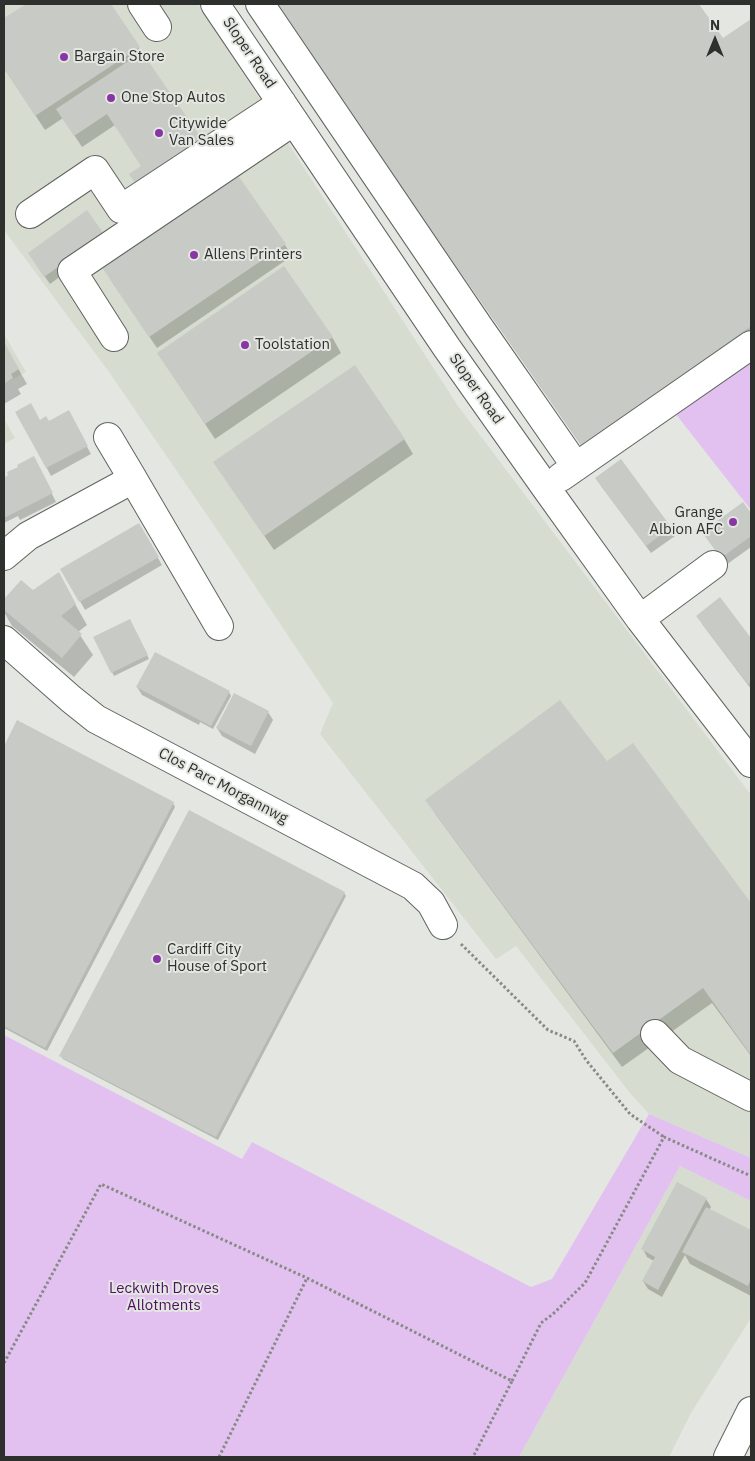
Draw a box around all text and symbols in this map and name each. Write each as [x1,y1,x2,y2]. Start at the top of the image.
street label: Sloper Road [219,14,279,92]
north arrow [690,15,740,65]
text: N [710,16,720,34]
place label: Bargain Store [74,48,165,66]
marker: Bargain Store [58,51,70,63]
place label: One Stop Autos [121,89,226,107]
marker: One Stop Autos [105,92,117,104]
place label: Citywide Van Sales [169,115,234,150]
marker: Citywide Van Sales [153,127,165,139]
place label: Allens Printers [204,246,302,264]
marker: Allens Printers [188,249,200,261]
place label: Toolstation [255,336,330,354]
marker: Toolstation [239,339,251,351]
street label: Sloper Road [445,350,507,428]
place label: Grange Albion AFC [649,504,723,539]
marker: Grange Albion AFC [727,516,739,528]
street label: Clos Parc Morgannwg [155,744,291,828]
place label: Cardiff City House of Sport [167,941,267,976]
marker: Cardiff City House of Sport [151,953,163,965]
park label: Leckwith Droves Allotments [109,1280,219,1315]

